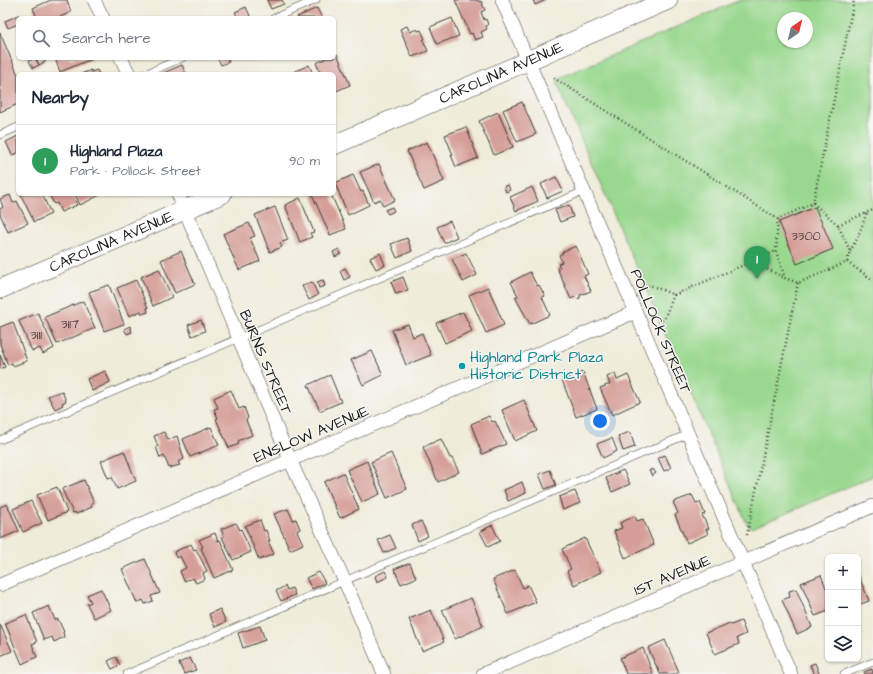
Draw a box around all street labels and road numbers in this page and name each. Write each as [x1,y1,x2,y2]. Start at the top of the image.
street label: CAROLINA AVENUE [436,37,567,109]
street label: CAROLINA AVENUE [46,206,177,278]
street label: POLLOCK STREET [625,266,696,397]
street label: BURNS STREET [234,307,297,418]
street label: ENSLOW AVENUE [250,401,372,468]
street label: 1ST AVENUE [631,550,714,601]

